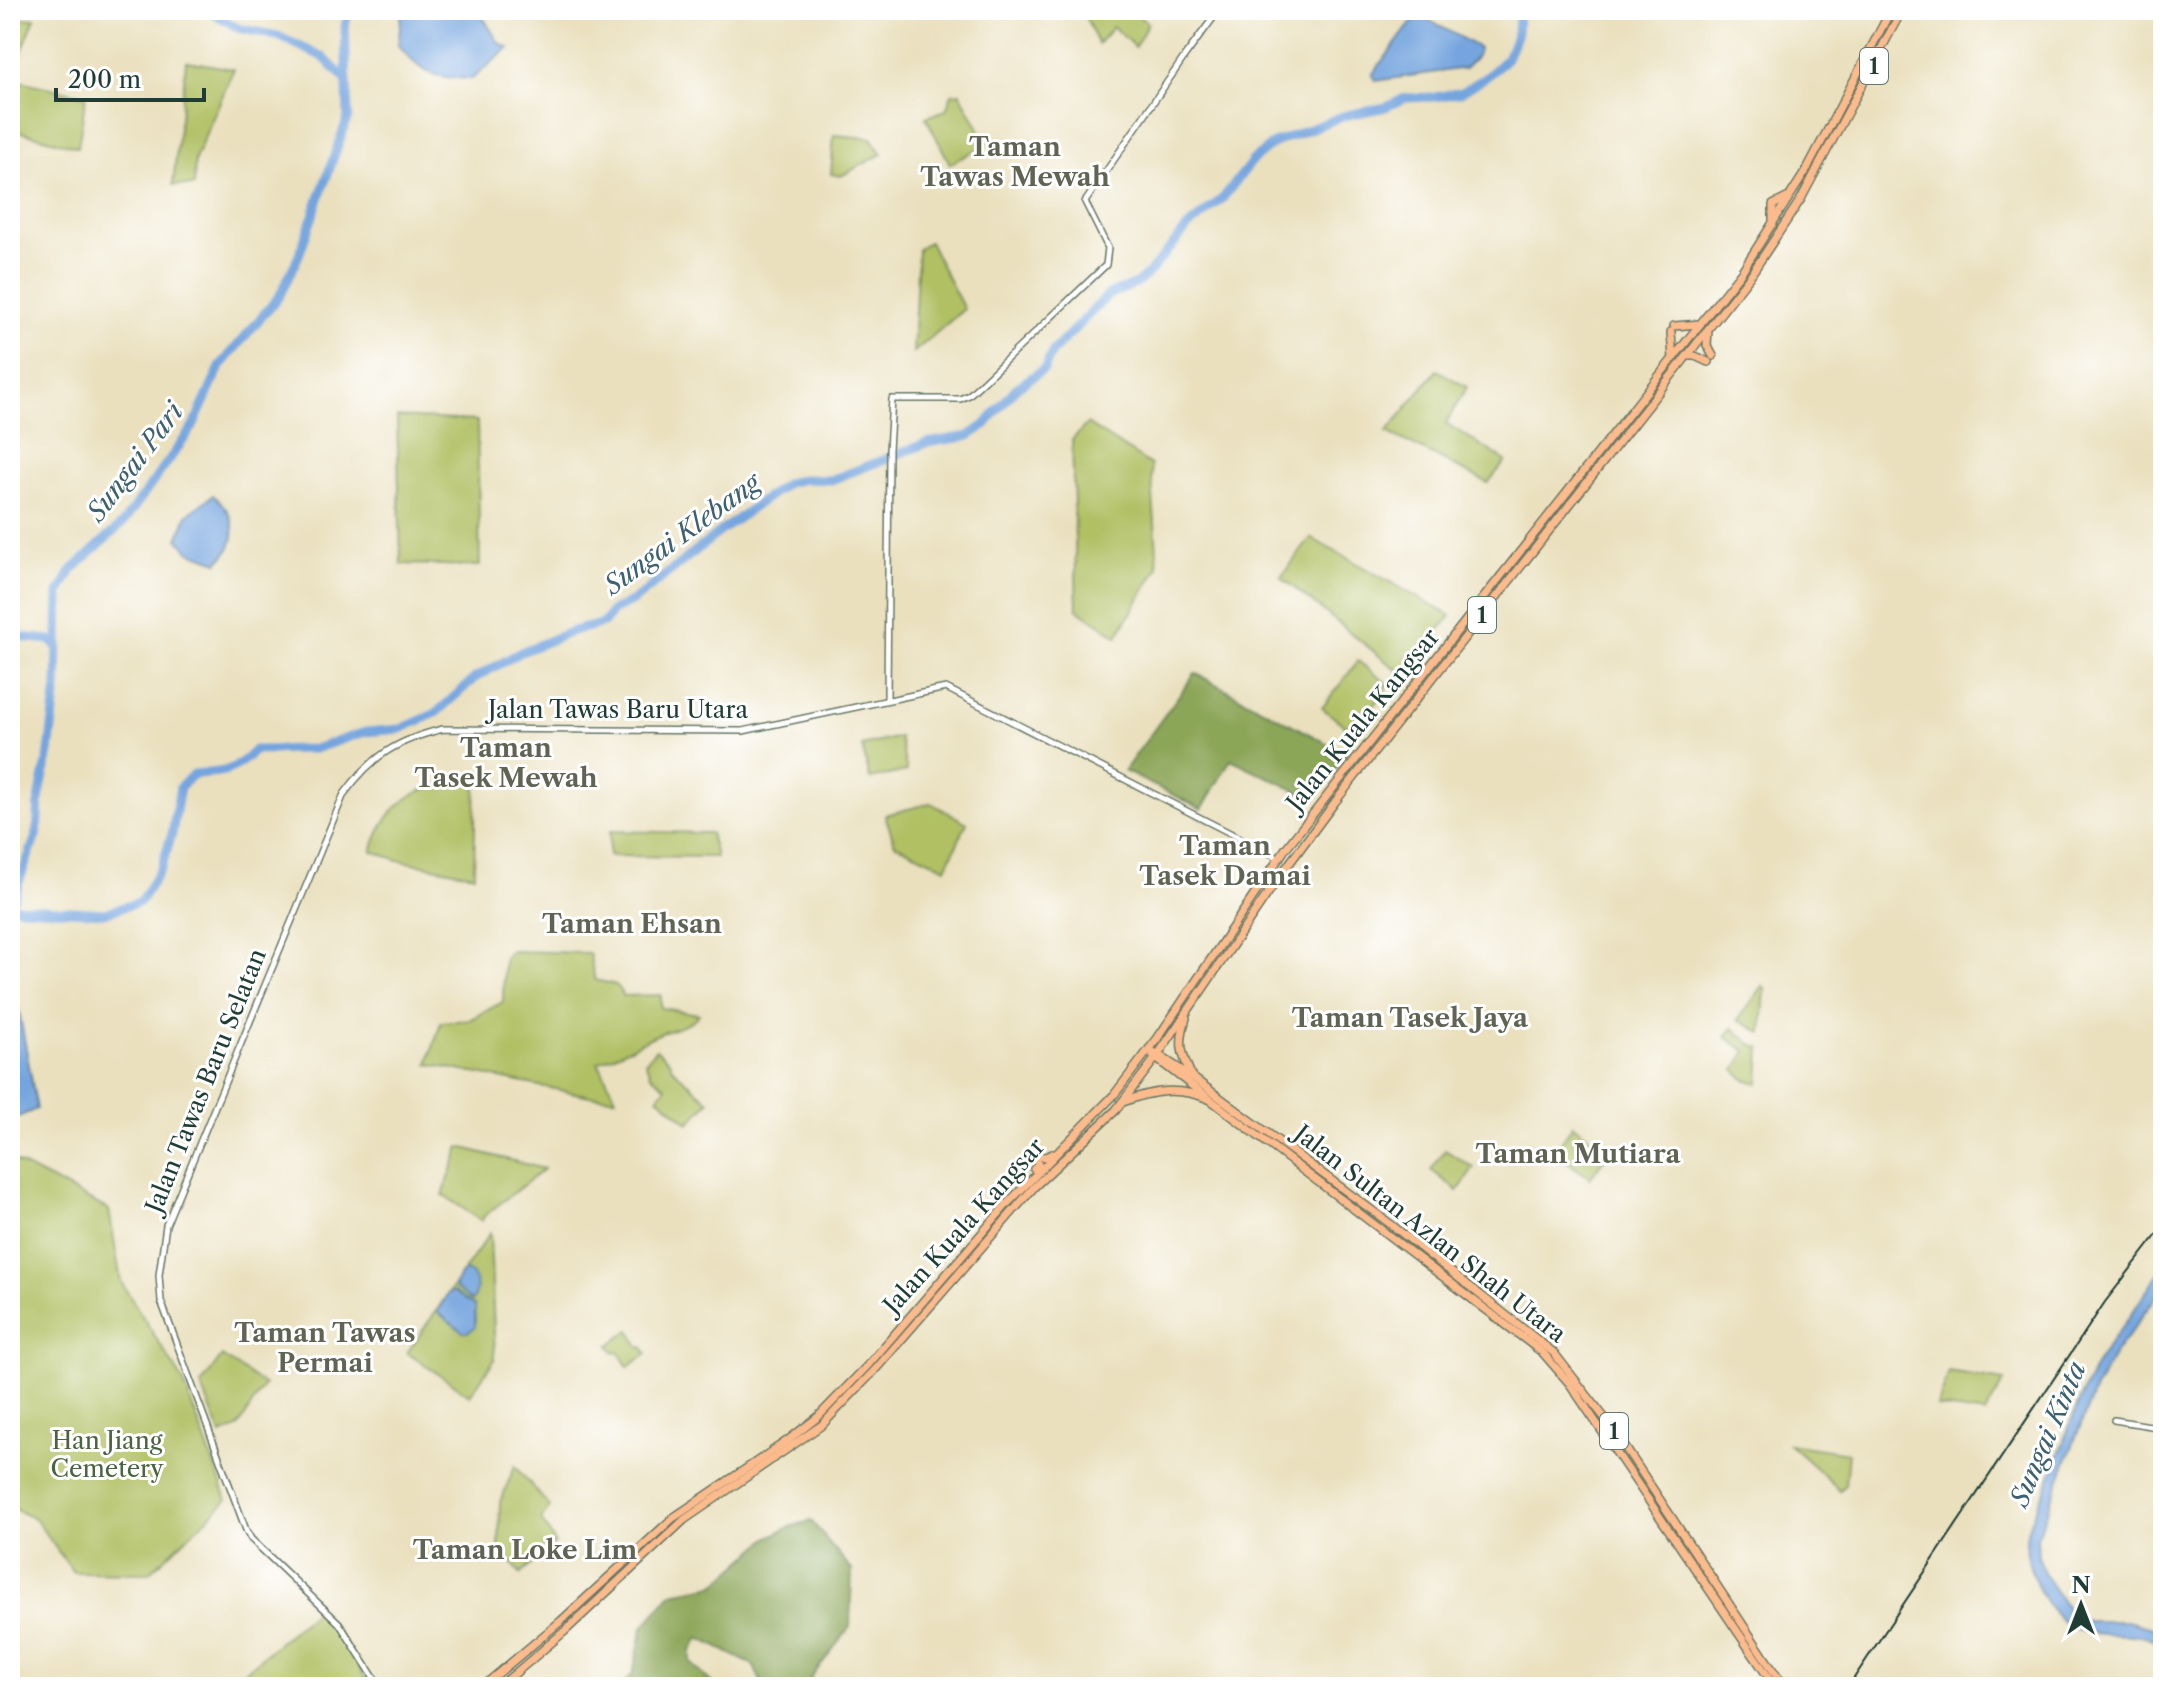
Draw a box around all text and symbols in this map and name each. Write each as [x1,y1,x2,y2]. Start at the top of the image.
road number: 1 [1860,48,1888,84]
scale bar [56,52,204,102]
text: 200 m [68,65,141,94]
district label: Taman Tawas Mewah [920,131,1110,193]
water label: Sungai Pari [79,395,191,529]
water label: Sungai Klebang [596,465,769,602]
road number: 1 [1468,597,1496,633]
street label: Jalan Kuala Kangsar [1278,623,1445,820]
street label: Jalan Tawas Baru Utara [484,695,748,724]
district label: Taman Tasek Mewah [414,732,598,794]
district label: Taman Tasek Damai [1139,830,1311,892]
district label: Taman Ehsan [542,908,722,940]
street label: Jalan Tawas Baru Selatan [138,945,272,1221]
district label: Taman Tasek Jaya [1292,1002,1529,1034]
street label: Jalan Sultan Azlan Shah Utara [1286,1116,1572,1349]
street label: Jalan Kuala Kangsar [874,1132,1050,1322]
district label: Taman Mutiara [1476,1138,1681,1170]
district label: Taman Tawas Permai [234,1317,416,1379]
water label: Sungai Kinta [2002,1356,2093,1513]
road number: 1 [1600,1413,1628,1449]
park label: Han Jiang Cemetery [50,1426,164,1483]
district label: Taman Loke Lim [413,1534,637,1566]
north arrow [2041,1565,2121,1645]
text: N [2071,1572,2091,1599]

